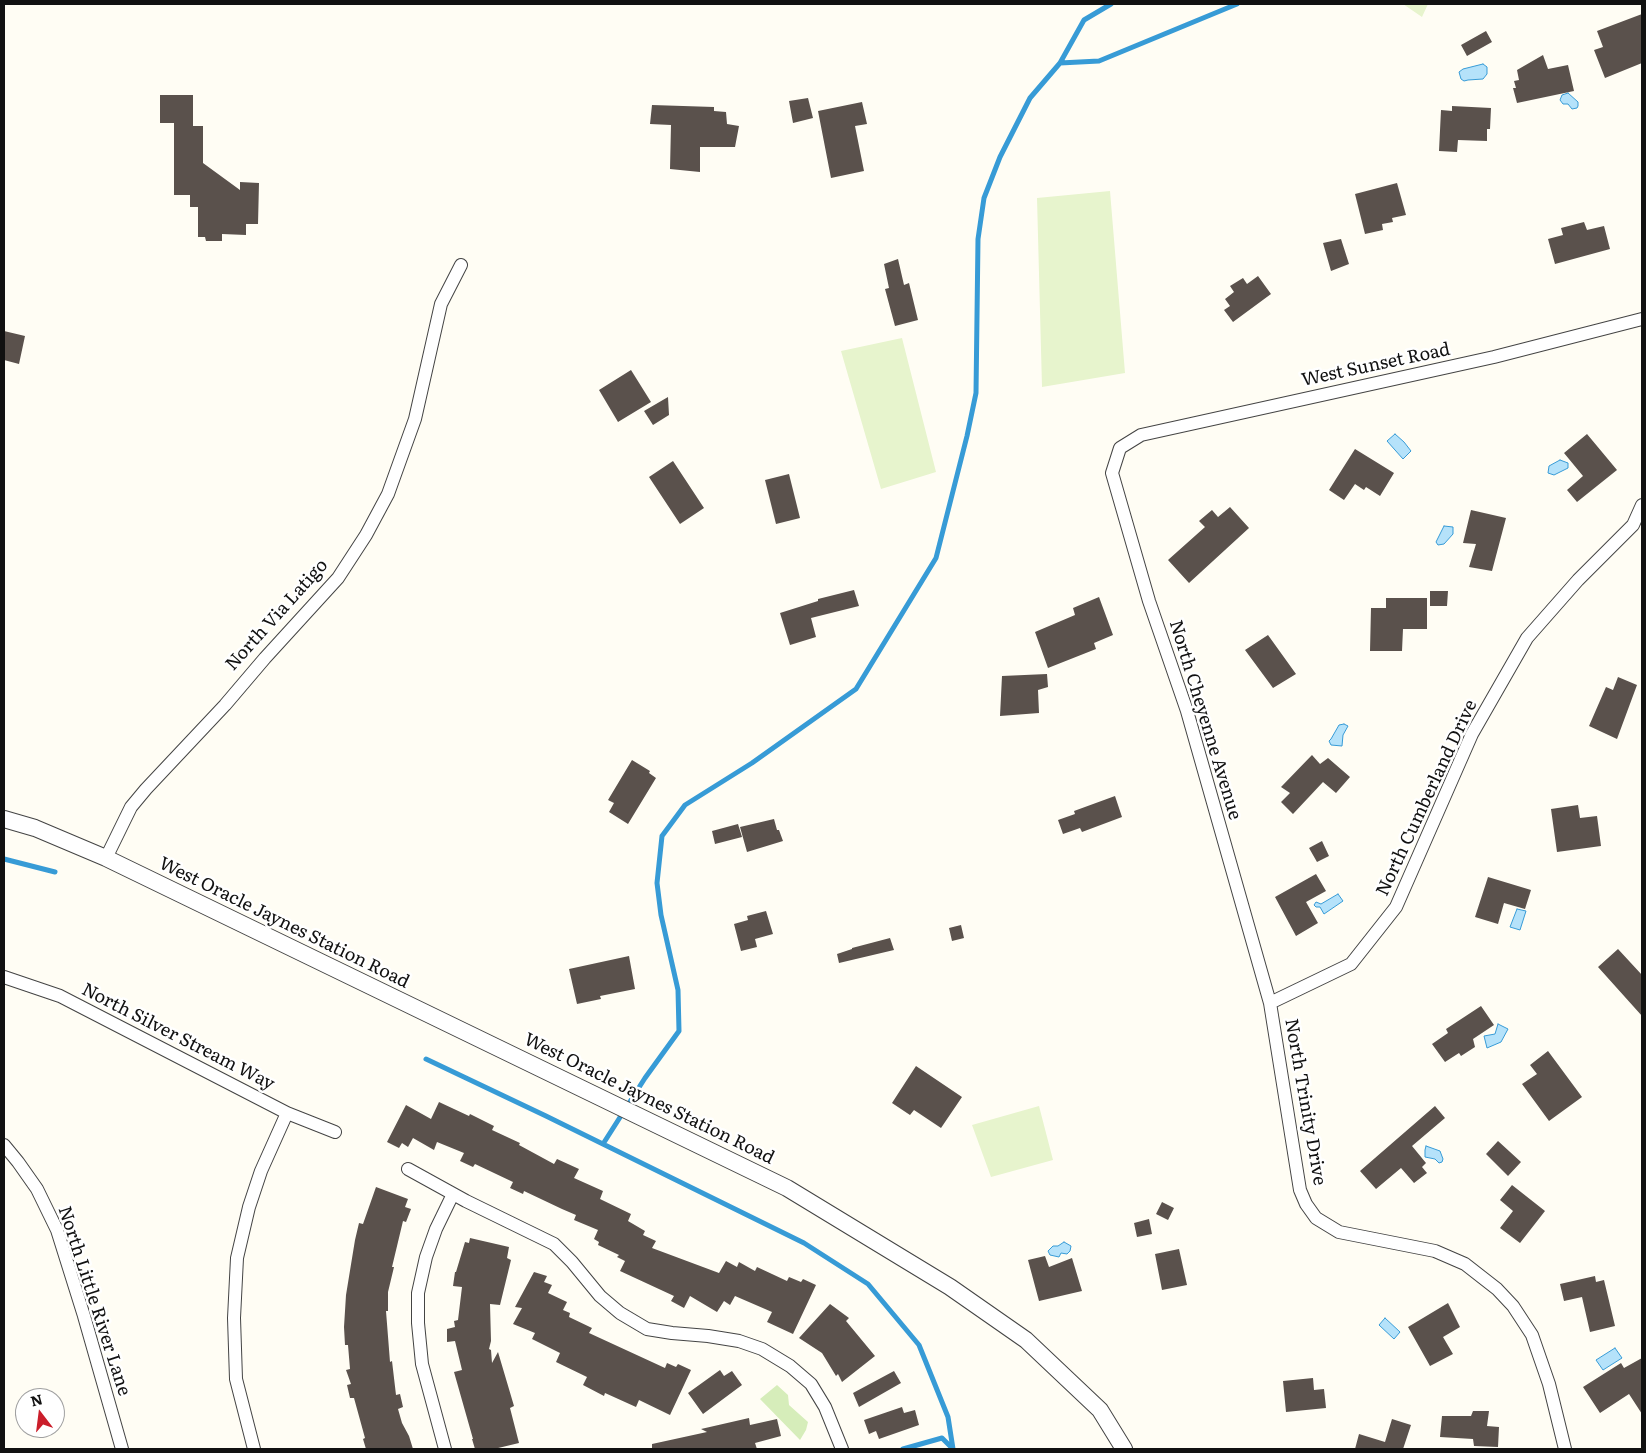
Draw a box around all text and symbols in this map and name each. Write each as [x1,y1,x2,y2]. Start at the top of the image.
street label: West Sunset Road [1300,339,1452,391]
street label: North Via Latigo [221,555,333,675]
street label: North Cheyenne Avenue [1164,617,1246,823]
street label: North Cumberland Drive [1372,696,1482,900]
street label: West Oracle Jaynes Station Road [155,853,413,993]
street label: North Silver Stream Way [78,979,278,1095]
street label: North Trinity Drive [1280,1017,1330,1187]
street label: West Oracle Jaynes Station Road [520,1029,778,1169]
street label: North Little River Lane [53,1203,135,1399]
north arrow [15,1388,65,1438]
text: N [28,1388,45,1411]

